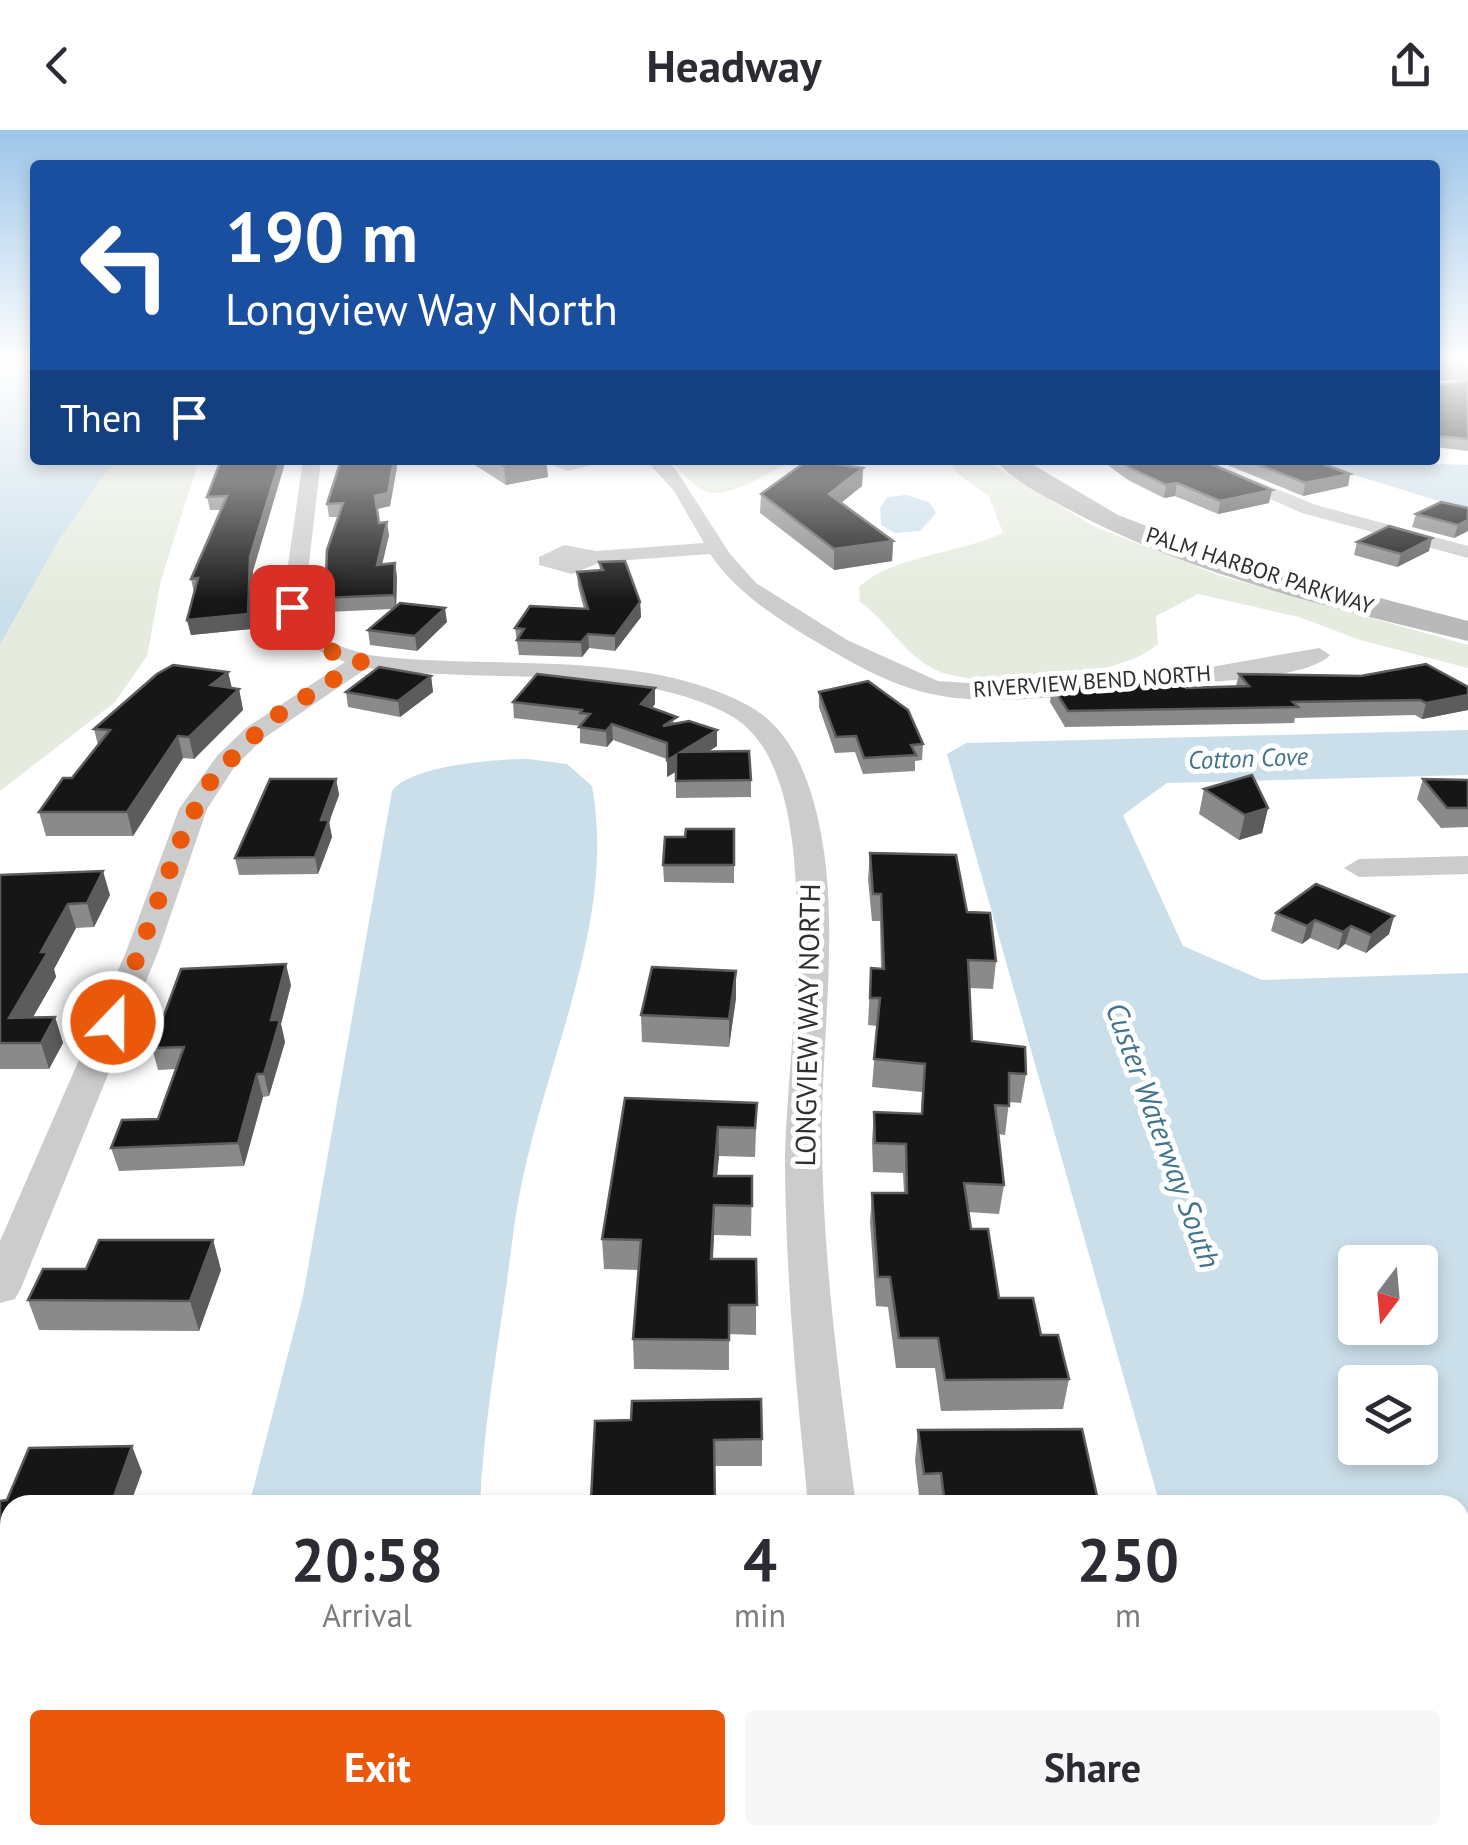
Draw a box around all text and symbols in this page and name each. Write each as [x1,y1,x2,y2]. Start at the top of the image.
text: Headway [646,36,822,94]
icon: back [30,38,85,93]
icon: share [1383,38,1438,93]
text: 190 m [225,191,418,281]
icon: left [60,200,190,330]
text: Longview Way North [225,279,618,337]
icon: arrive [162,390,217,445]
text: Then [60,393,142,442]
street label: PALM HARBOR PARKWAY [1143,520,1378,620]
pin [250,565,335,650]
icon: arrive [265,580,320,635]
street label: RIVERVIEW BEND NORTH [972,659,1212,703]
water label: Cotton Cove [1188,740,1309,776]
street label: LONGVIEW WAY NORTH [786,883,828,1167]
position arrow [61,970,165,1074]
water label: Custer Waterway South [1098,997,1230,1273]
north arrow [1338,1245,1438,1345]
map controls [1338,1245,1438,1465]
button: layers [1338,1365,1438,1465]
text: 20:58 [291,1520,443,1598]
text: 4 [743,1520,777,1598]
text: 250 [1077,1520,1179,1598]
text: Arrival [322,1594,412,1636]
text: min [734,1594,786,1636]
text: m [1115,1594,1141,1636]
button: Exit [30,1710,725,1825]
button: Share [745,1710,1440,1825]

